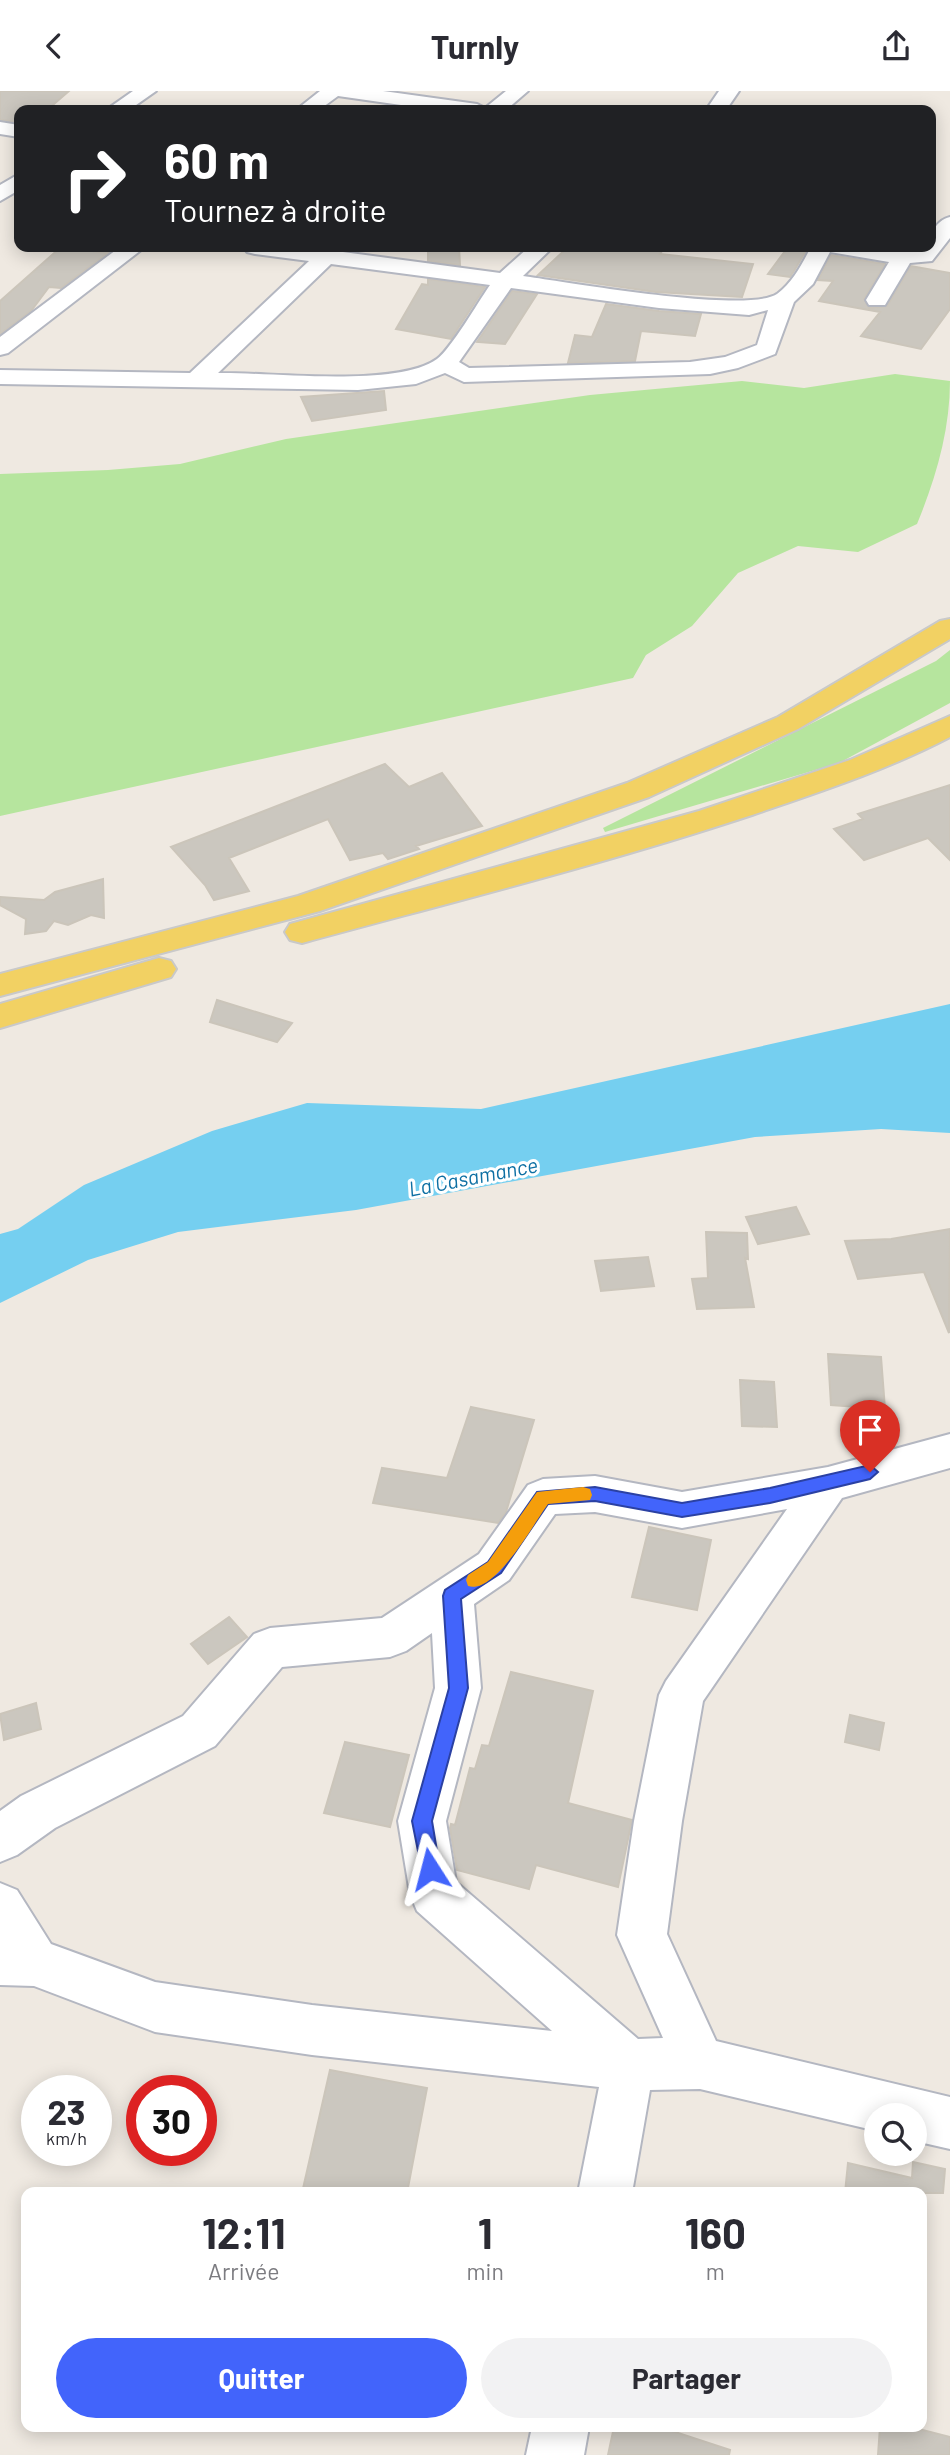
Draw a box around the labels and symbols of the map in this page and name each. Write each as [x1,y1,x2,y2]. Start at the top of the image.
water label: La Casamance [406,1151,540,1201]
pin [840,1400,900,1472]
position arrow [393,1832,467,1906]
speed limit sign: 30 [126,2075,217,2166]

